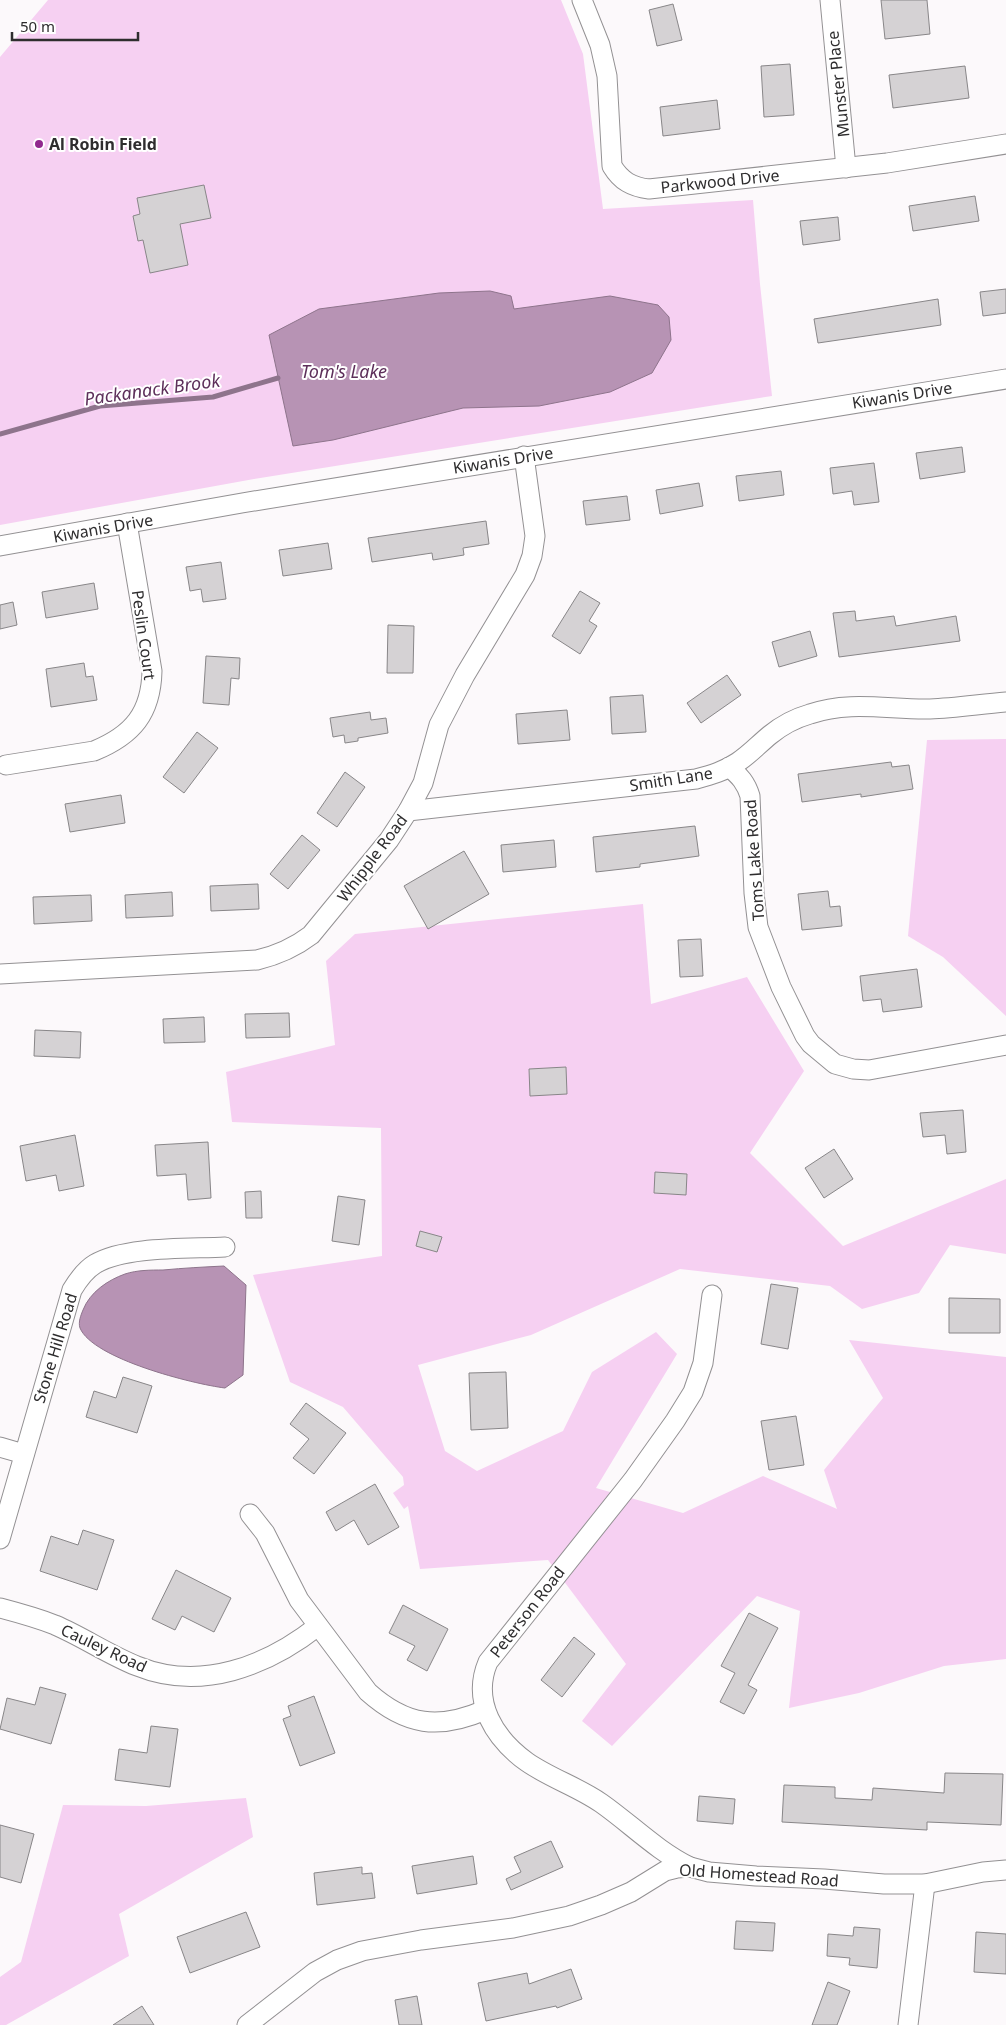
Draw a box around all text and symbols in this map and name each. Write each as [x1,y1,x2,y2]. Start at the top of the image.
scale bar [12,10,139,42]
text: 50 m [20,16,55,36]
street label: Munster Place [821,30,855,138]
place label: Al Robin Field [49,133,157,155]
marker: Al Robin Field [33,138,45,150]
street label: Parkwood Drive [660,164,780,198]
water label: Tom's Lake [301,359,387,383]
water label: Packanack Brook [83,367,223,410]
street label: Kiwanis Drive [850,376,954,414]
street label: Kiwanis Drive [451,441,555,479]
street label: Kiwanis Drive [51,508,155,548]
street label: Peslin Court [127,589,161,682]
street label: Smith Lane [628,762,714,796]
street label: Toms Lake Road [739,798,769,922]
street label: Whipple Road [332,810,412,906]
street label: Stone Hill Road [28,1290,82,1406]
street label: Peterson Road [484,1562,570,1662]
street label: Cauley Road [57,1618,151,1678]
street label: Old Homestead Road [678,1858,840,1892]

